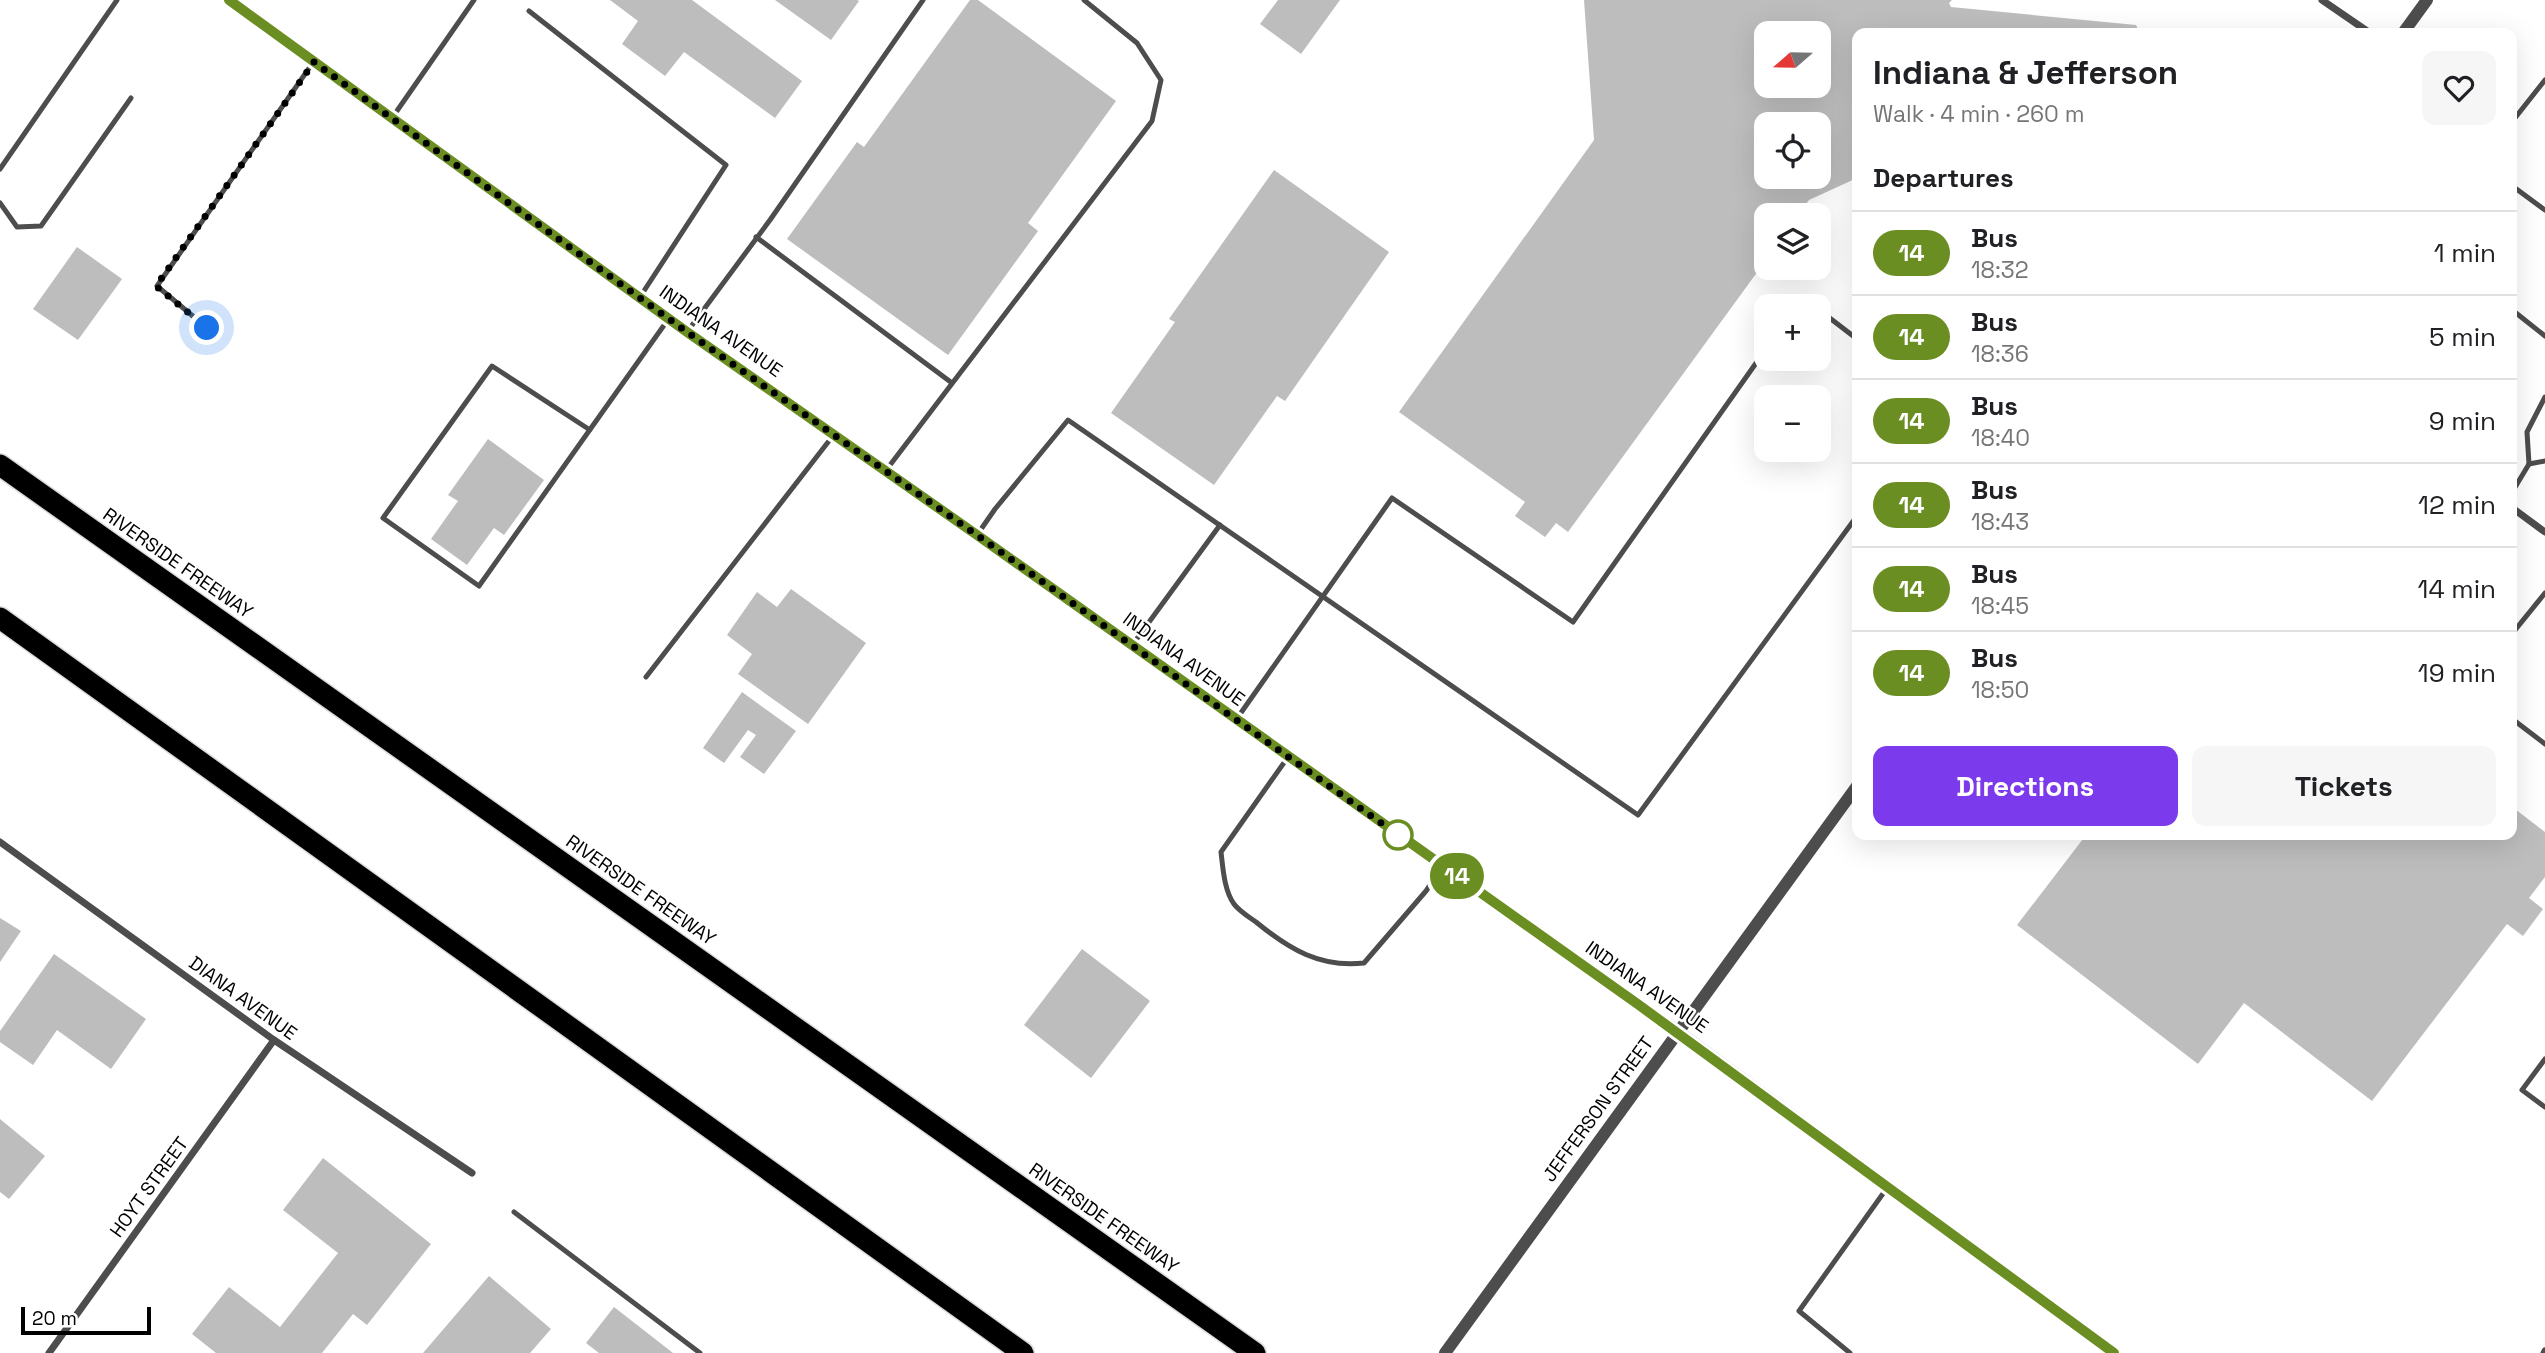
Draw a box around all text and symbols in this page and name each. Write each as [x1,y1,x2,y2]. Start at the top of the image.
north arrow [1754,21,1830,98]
map controls [1754,21,1831,462]
button: heart [2422,51,2496,125]
text: Indiana & Jefferson [1873,52,2178,94]
text: Walk · 4 min · 260 m [1873,99,2085,129]
button: locate [1754,112,1831,189]
text: Departures [1873,161,2014,195]
button: layers [1754,203,1831,280]
text: Bus [1971,221,2018,255]
text: 1 min [2434,236,2496,270]
text: 14 [1898,237,1925,268]
text: 18:32 [1971,255,2029,285]
street label: INDIANA AVENUE [655,279,787,383]
button: + [1754,294,1831,371]
text: Bus [1971,305,2018,339]
your location [189,310,224,345]
text: 5 min [2429,320,2496,354]
text: 14 [1898,321,1925,352]
text: 18:36 [1971,339,2029,369]
button: − [1754,385,1831,462]
text: Bus [1971,389,2018,423]
text: 9 min [2429,404,2496,438]
text: 14 [1898,405,1925,436]
text: 18:40 [1971,423,2030,453]
text: Bus [1971,473,2018,507]
text: 12 min [2418,488,2496,522]
text: 14 [1898,489,1925,520]
street label: RIVERSIDE FREEWAY [98,502,258,624]
text: 18:43 [1971,507,2029,537]
text: Bus [1971,557,2018,591]
text: 14 min [2418,572,2496,606]
text: 14 [1898,573,1925,604]
text: 18:45 [1971,591,2029,621]
street label: INDIANA AVENUE [1118,606,1250,712]
text: Bus [1971,641,2018,675]
text: 19 min [2418,656,2496,690]
text: 14 [1898,657,1925,688]
text: 18:50 [1971,675,2029,705]
button: Directions [1873,746,2178,826]
button: Tickets [2192,746,2496,826]
unlabelled marker [1383,820,1413,850]
street label: RIVERSIDE FREEWAY [561,829,721,951]
line badge: 14 [1426,853,1488,899]
text: 14 [1444,860,1470,891]
street label: INDIANA AVENUE [1581,935,1713,1039]
street label: DIANA AVENUE [184,950,302,1046]
street label: JEFFERSON STREET [1537,1031,1659,1187]
street label: HOYT STREET [104,1132,194,1242]
street label: RIVERSIDE FREEWAY [1024,1157,1184,1279]
scale bar [21,1304,150,1336]
text: 20 m [32,1306,77,1331]

